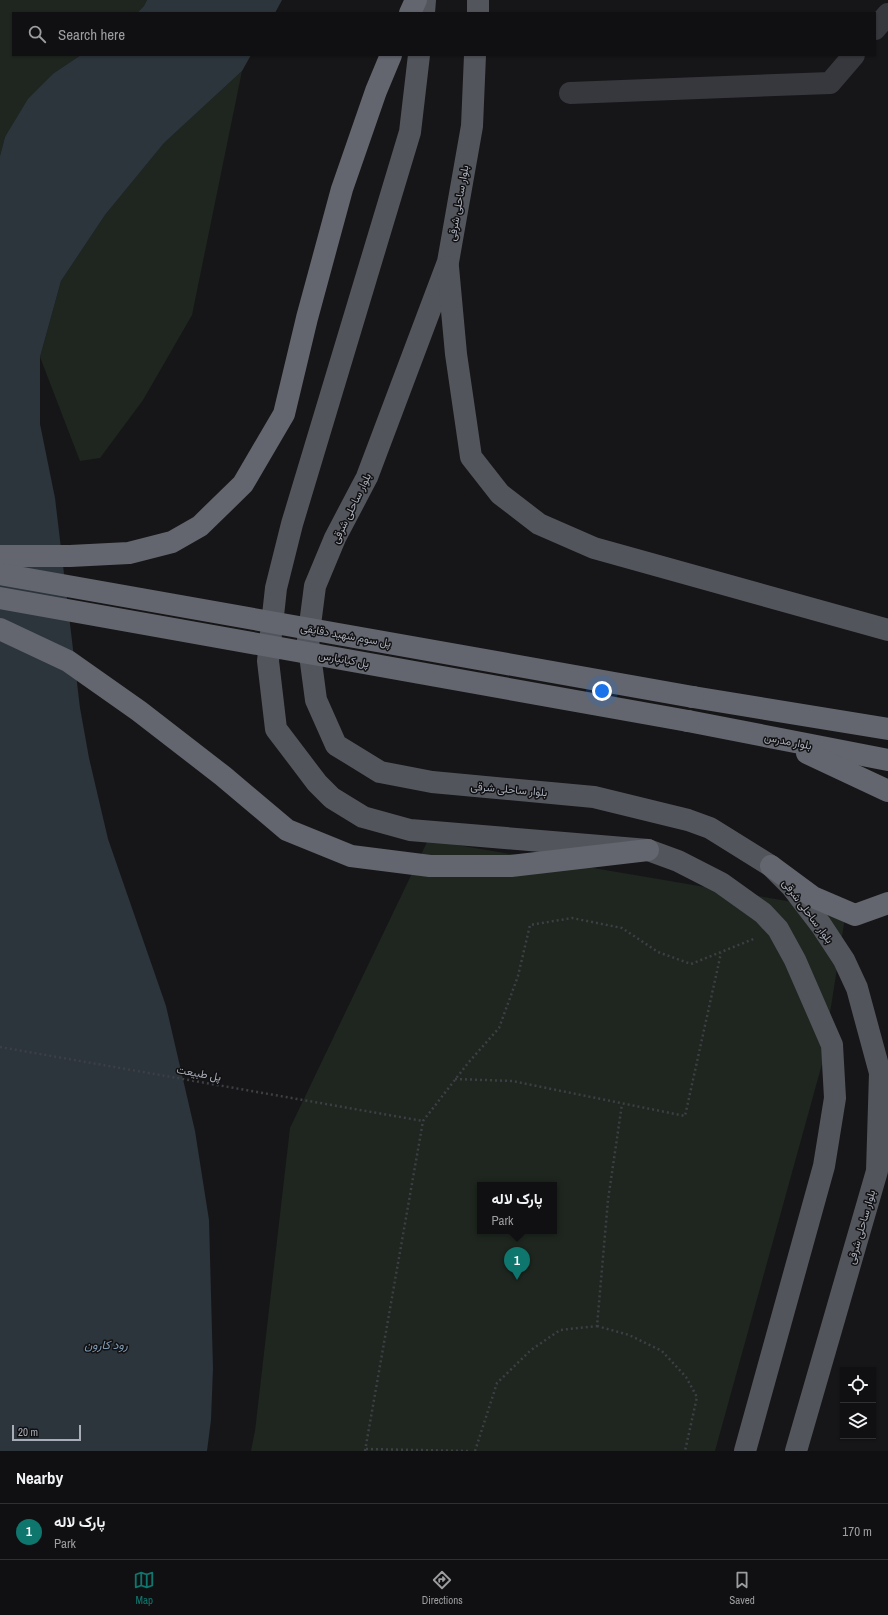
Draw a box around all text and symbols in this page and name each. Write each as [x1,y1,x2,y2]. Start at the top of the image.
search box [12,12,876,56]
icon: search [26,23,48,45]
text: Search here [58,24,125,45]
street label: بلوار ساحلی شرقی [444,164,472,242]
street label: بلوار ساحلی شرقی [328,470,374,546]
street label: پل سوم شهید دقایقی [299,620,393,651]
street label: پل کیانپارس [317,648,371,671]
your location [592,681,612,701]
street label: بلوار مدرس [763,730,813,752]
street label: بلوار ساحلی شرقی [470,779,548,799]
street label: بلوار ساحلی شرقی [779,876,837,946]
street label: پل طبیعت [175,1062,223,1085]
popup [477,1182,557,1234]
text: پارک لاله [491,1188,543,1209]
street label: بلوار ساحلی شرقی [844,1188,878,1266]
text: Park [491,1212,513,1229]
pin: 1 [504,1247,530,1280]
water label: رود کارون [84,1337,128,1353]
map controls [840,1367,876,1439]
button: locate [840,1367,876,1403]
button: layers [840,1403,876,1439]
scale bar [12,1423,81,1442]
text: 20 m [18,1425,38,1439]
text: Nearby [16,1466,63,1489]
text: پارک لاله [54,1511,105,1532]
text: 1 [26,1523,32,1540]
text: 170 m [842,1523,872,1540]
text: Park [54,1535,76,1552]
tab: Map [133,1569,155,1607]
tab: Directions [422,1569,463,1607]
tab: Saved [729,1569,755,1607]

